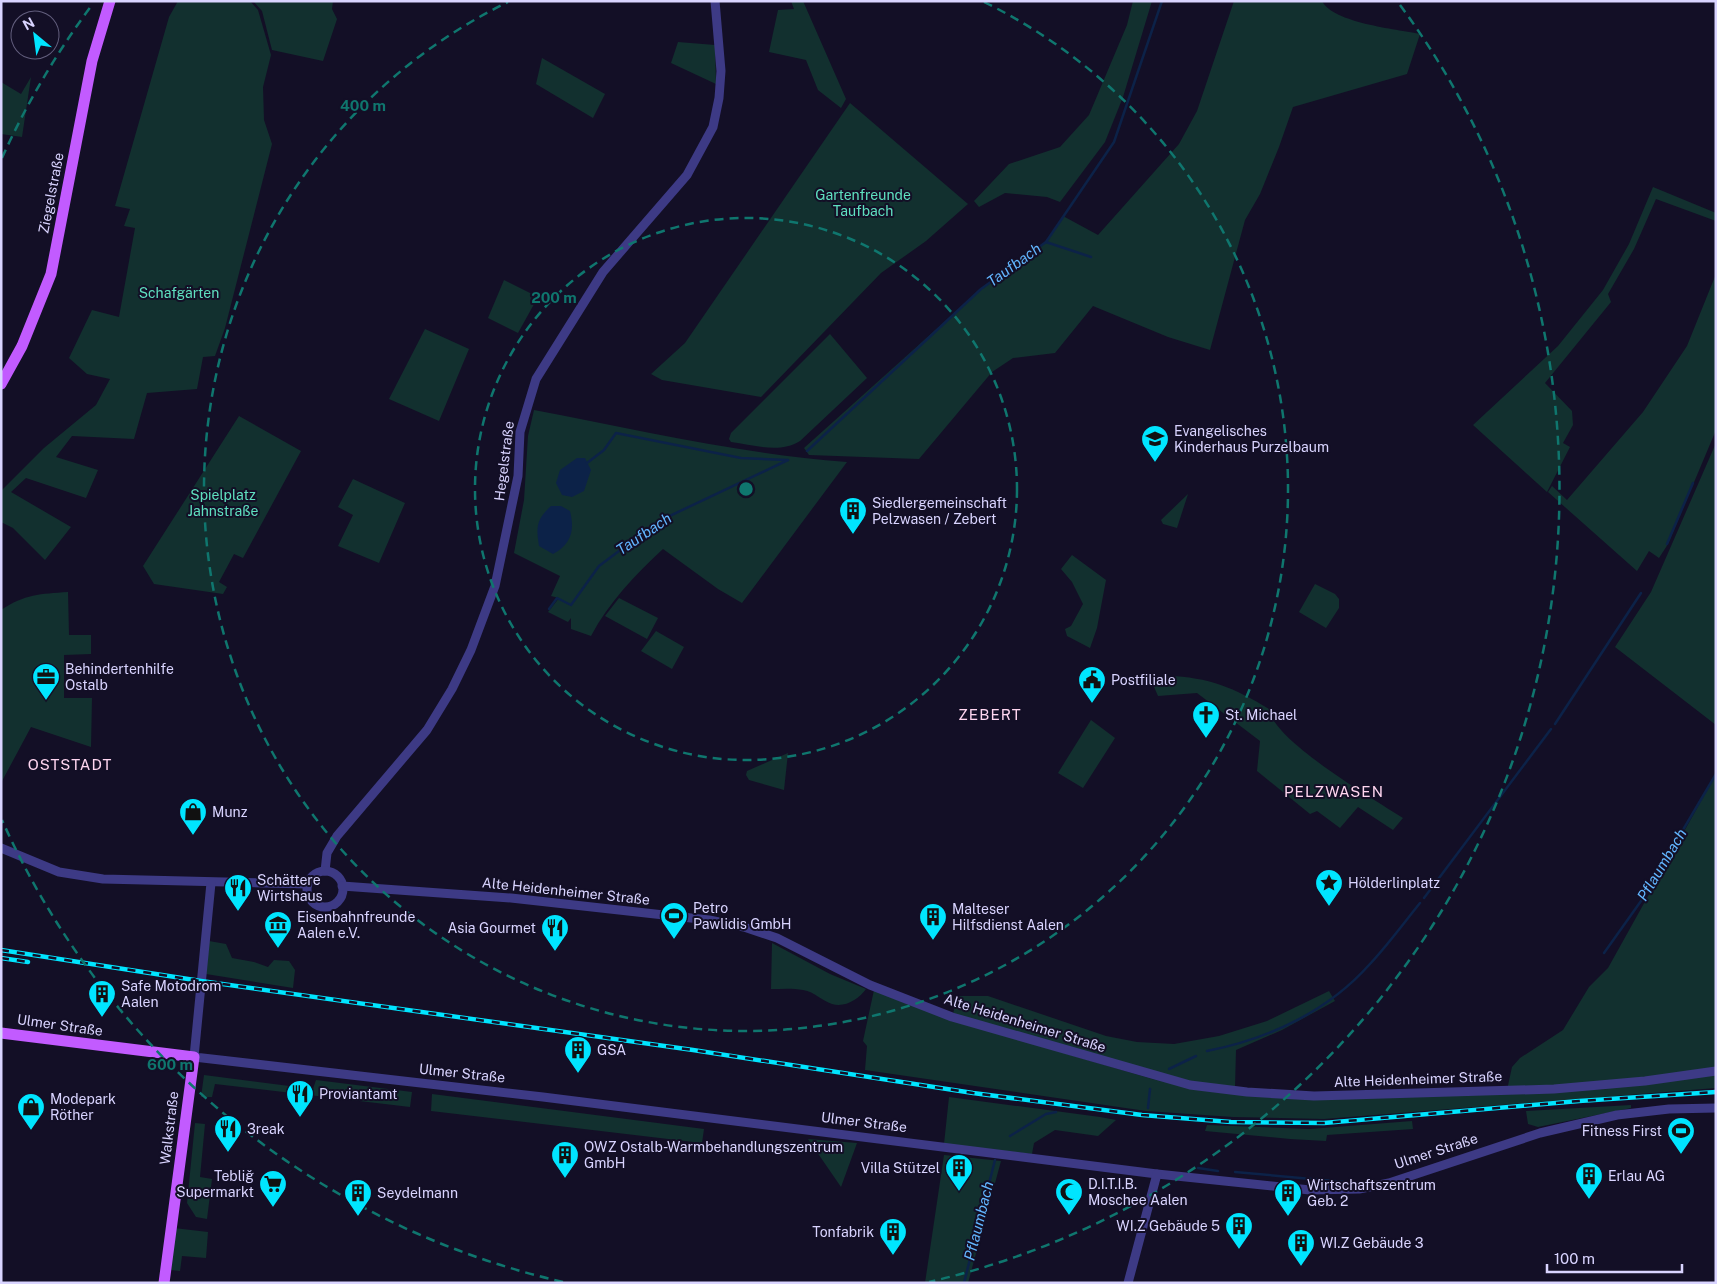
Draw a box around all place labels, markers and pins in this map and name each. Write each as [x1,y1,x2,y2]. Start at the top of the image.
place label: Evangelisches Kinderhaus Purzelbaum [1174,423,1329,455]
school or university icon: Evangelisches Kinderhaus Purzelbaum [1140,424,1170,463]
centre of rings [737,480,755,498]
place label: Siedlergemeinschaft Pelzwasen / Zebert [872,495,1007,527]
building icon: Siedlergemeinschaft Pelzwasen / Zebert [838,496,868,535]
place label: Behindertenhilfe Ostalb [65,661,174,693]
office icon: Behindertenhilfe Ostalb [31,662,61,701]
public building icon: Postfiliale [1077,665,1107,704]
place label: Postfiliale [1111,672,1176,688]
church icon: St. Michael [1191,700,1221,739]
place label: St. Michael [1225,707,1297,723]
shop icon: Munz [178,797,208,836]
place label: Munz [212,804,248,820]
place icon: Hölderlinplatz [1314,868,1344,907]
place label: Schättere Wirtshaus [257,872,323,904]
restaurant icon: Schättere Wirtshaus [223,873,253,912]
place label: Hölderlinplatz [1348,875,1440,891]
place label: Petro Pawlidis GmbH [693,900,792,932]
sports icon: Petro Pawlidis GmbH [659,901,689,940]
place label: Malteser Hilfsdienst Aalen [952,901,1064,933]
building icon: Malteser Hilfsdienst Aalen [918,902,948,941]
place label: Eisenbahnfreunde Aalen e.V. [297,909,415,941]
museum icon: Eisenbahnfreunde Aalen e.V. [263,910,293,949]
restaurant icon: Asia Gourmet [540,913,570,952]
place label: Asia Gourmet [448,920,536,936]
place label: Safe Motodrom Aalen [121,978,221,1010]
building icon: Safe Motodrom Aalen [87,979,117,1018]
building icon: GSA [563,1035,593,1074]
place label: GSA [597,1042,626,1058]
restaurant icon: Proviantamt [285,1079,315,1118]
place label: Proviantamt [319,1086,398,1102]
place label: Modepark Röther [50,1091,116,1123]
shop icon: Modepark Röther [16,1092,46,1131]
restaurant icon: 3reak [213,1114,243,1153]
sports icon: Fitness First [1666,1116,1696,1155]
place label: 3reak [247,1121,285,1137]
place label: Fitness First [1582,1123,1662,1139]
place label: OWZ Ostalb-Warmbehandlungszentrum GmbH [584,1139,843,1171]
building icon: OWZ Ostalb-Warmbehandlungszentrum GmbH [550,1140,580,1179]
building icon: Villa Stützel [944,1153,974,1192]
place label: Villa Stützel [861,1160,940,1176]
building icon: Erlau AG [1574,1161,1604,1200]
place label: Tebliğ Supermarkt [176,1168,254,1200]
place label: Erlau AG [1608,1168,1665,1184]
supermarket icon: Tebliğ Supermarkt [258,1169,288,1208]
place label: D.I.T.I.B. Moschee Aalen [1088,1176,1188,1208]
mosque icon: D.I.T.I.B. Moschee Aalen [1054,1177,1084,1216]
place label: Wirtschaftszentrum Geb. 2 [1307,1177,1436,1209]
building icon: Seydelmann [343,1178,373,1217]
building icon: Wirtschaftszentrum Geb. 2 [1273,1178,1303,1217]
place label: Seydelmann [377,1185,458,1201]
building icon: WI.Z Gebäude 5 [1224,1211,1254,1250]
building icon: Tonfabrik [878,1217,908,1256]
place label: WI.Z Gebäude 5 [1116,1218,1220,1234]
place label: Tonfabrik [812,1224,874,1240]
building icon: WI.Z Gebäude 3 [1286,1228,1316,1267]
place label: WI.Z Gebäude 3 [1320,1235,1424,1251]

